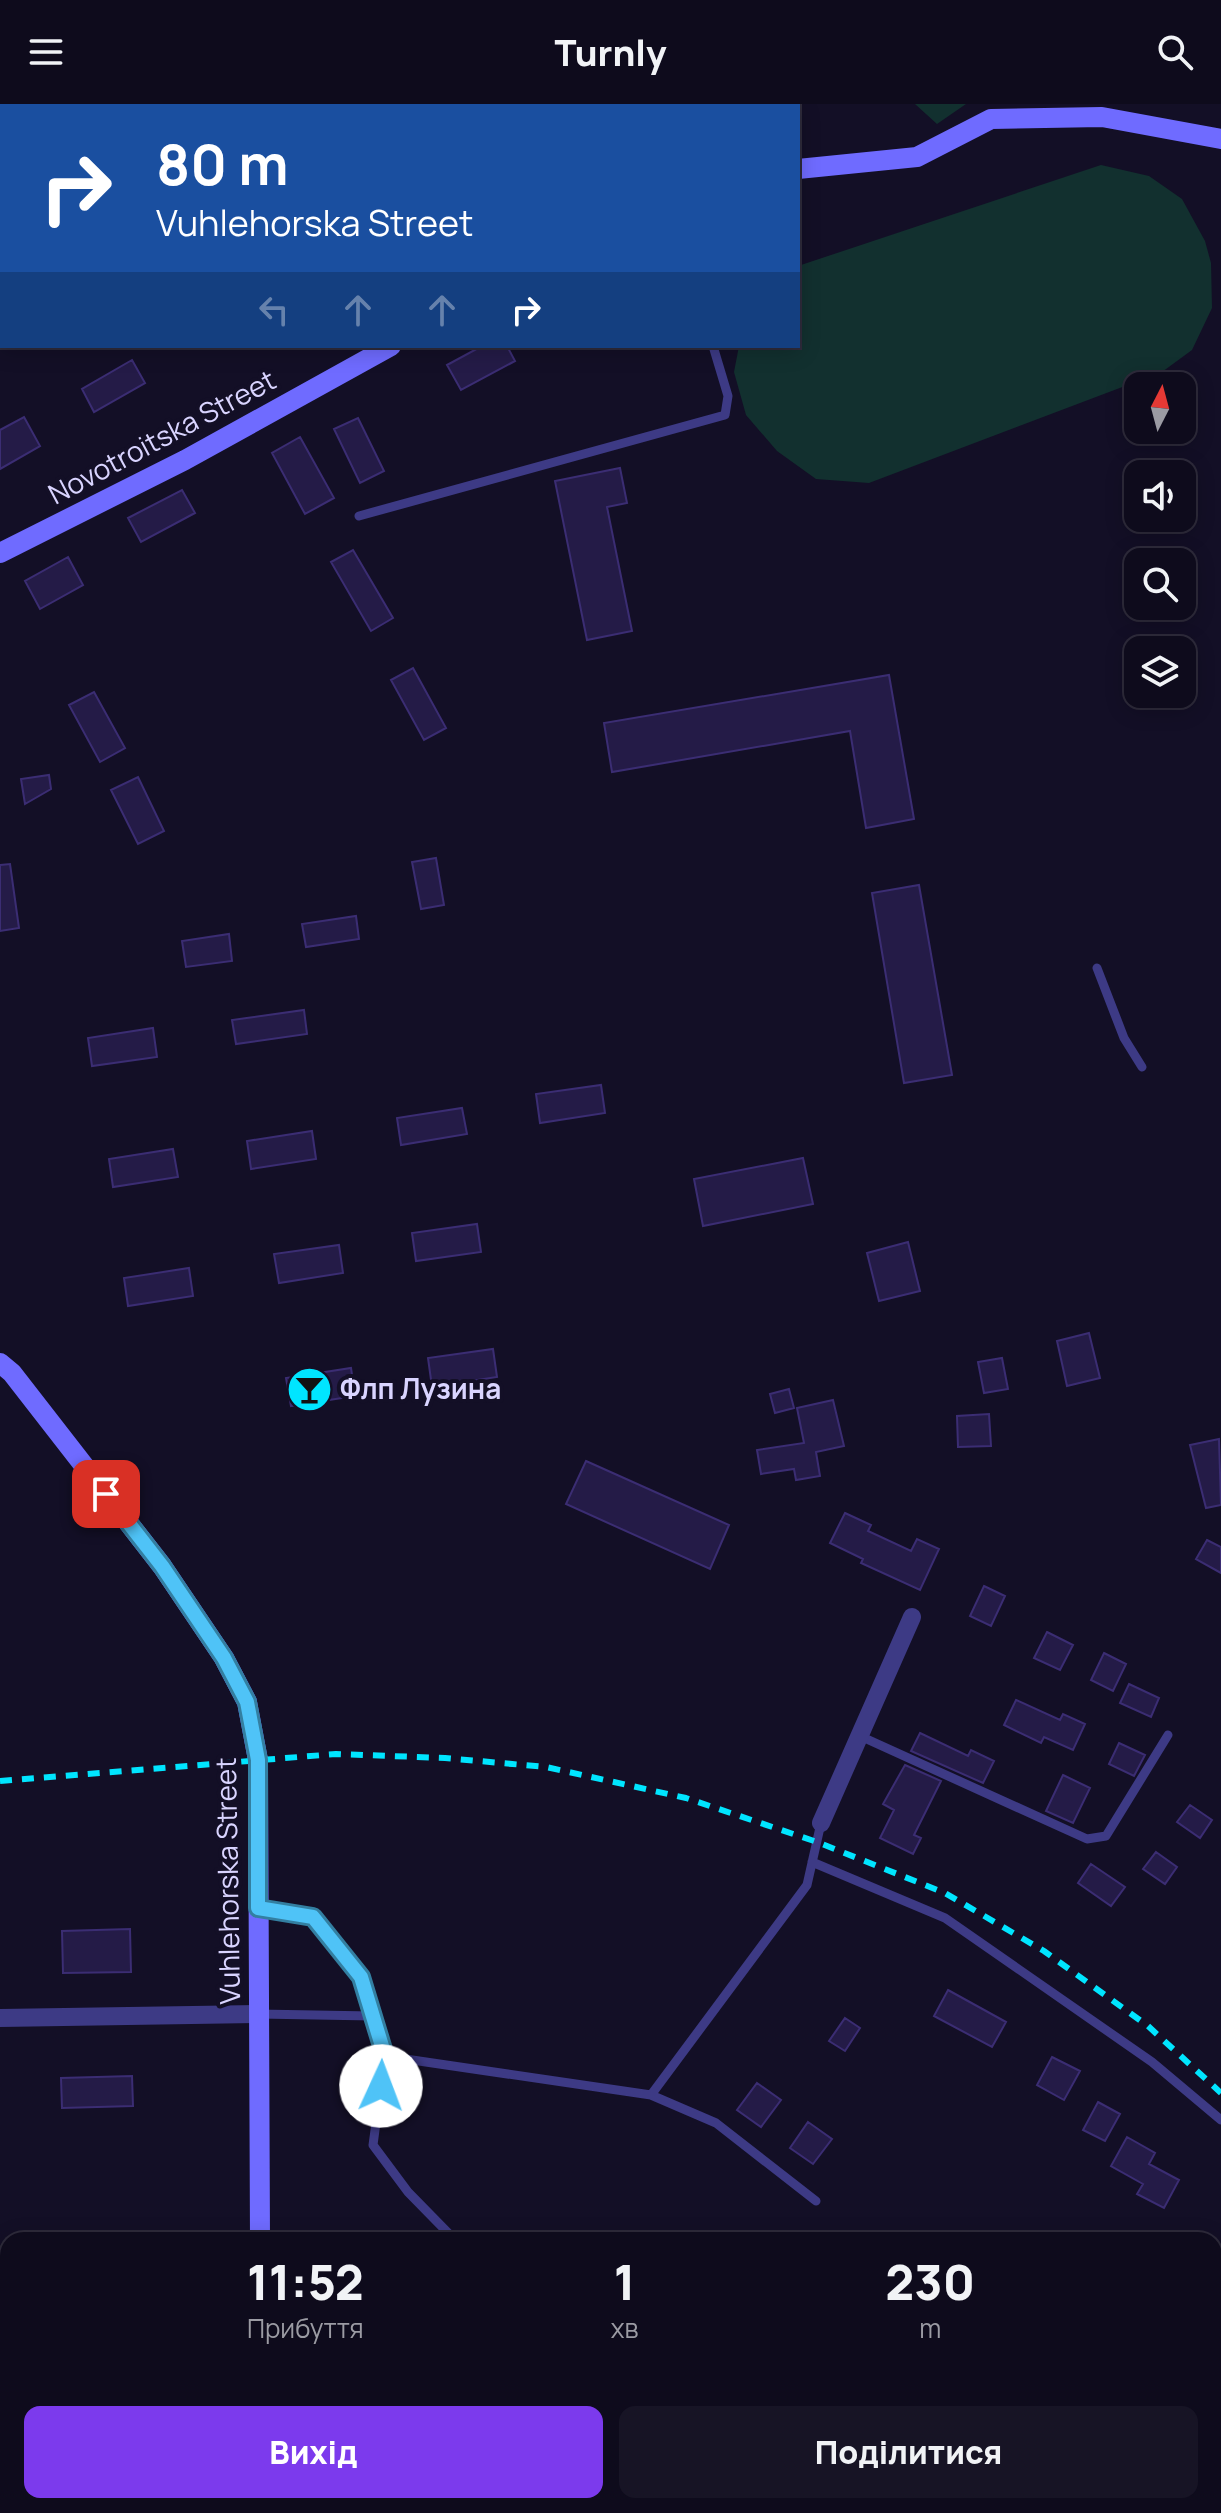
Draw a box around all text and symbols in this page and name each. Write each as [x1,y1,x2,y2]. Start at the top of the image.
text: Turnly [555,28,666,77]
icon: menu [24,30,68,74]
icon: search [1153,30,1197,74]
text: 80 m [156,125,289,202]
icon: right [24,136,128,240]
text: Vuhlehorska Street [156,198,473,247]
icon: left [252,288,296,332]
icon: ahead [336,288,380,332]
icon: ahead [420,288,464,332]
icon: right [504,288,548,332]
street label: Novotroitska Street [41,360,282,512]
north arrow [1124,372,1196,444]
map controls [1124,372,1196,708]
button: sound [1124,460,1196,532]
button: search [1124,548,1196,620]
button: layers [1124,636,1196,708]
bar icon: Флп Лузина [285,1365,333,1413]
place label: Флп Лузина [340,1369,501,1407]
pin [72,1460,140,1528]
icon: arrive [84,1472,128,1516]
street label: Vuhlehorska Street [206,1757,248,2005]
position arrow [339,2044,423,2128]
text: 11:52 [247,2249,364,2314]
text: 1 [614,2249,635,2314]
text: 230 [885,2249,975,2314]
text: Прибуття [247,2310,364,2346]
text: хв [611,2310,638,2346]
text: m [919,2310,941,2346]
button: Вихід [24,2406,603,2498]
button: Поділитися [619,2406,1198,2498]

